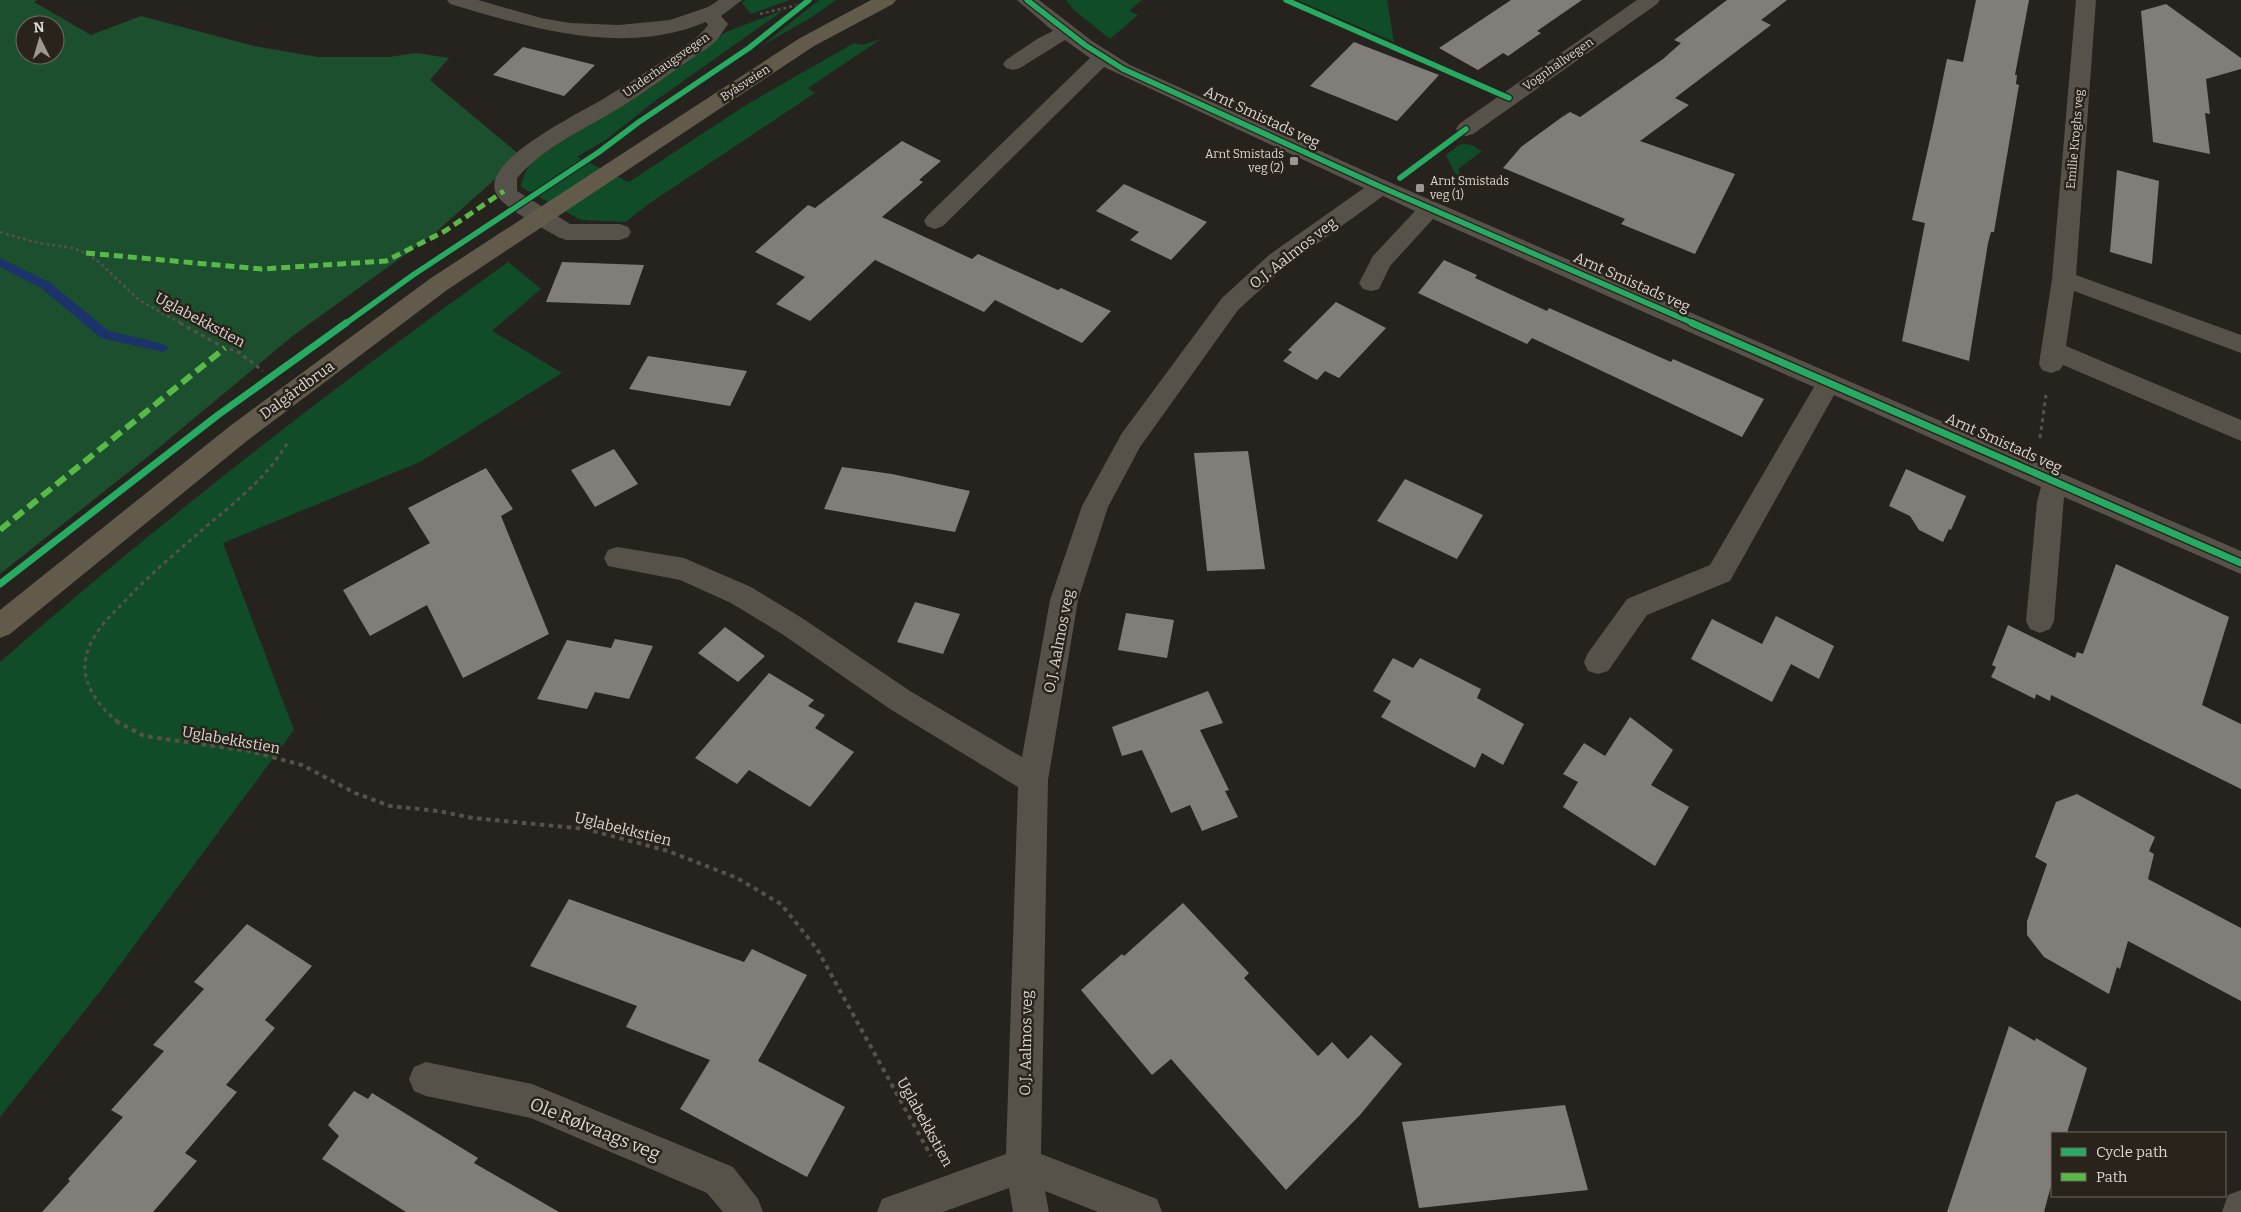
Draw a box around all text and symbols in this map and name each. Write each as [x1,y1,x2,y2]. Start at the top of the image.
north arrow [15,15,65,65]
text: N [33,19,45,36]
street label: Underhaugsvegen [620,30,712,100]
street label: Vognhallvegen [1520,34,1596,93]
street label: Byåsveien [718,62,773,104]
street label: Arnt Smistads veg [1201,82,1323,152]
street label: Emilie Kroghs veg [2064,88,2086,189]
place label: Arnt Smistads veg (2) [1205,147,1284,175]
marker: Arnt Smistads veg (2) [1288,155,1300,167]
place label: Arnt Smistads veg (1) [1429,174,1509,202]
marker: Arnt Smistads veg (1) [1414,182,1426,194]
street label: O.J. Aalmos veg [1246,213,1340,293]
street label: Arnt Smistads veg [1571,248,1693,316]
street label: Uglabekkstien [152,289,249,352]
street label: Dalgårdbrua [256,357,338,423]
street label: Arnt Smistads veg [1943,409,2065,477]
street label: O.J. Aalmos veg [1040,588,1078,694]
street label: Uglabekkstien [180,723,282,758]
street label: Uglabekkstien [573,808,674,850]
street label: O.J. Aalmos veg [1016,990,1036,1096]
street label: Uglabekkstien [893,1074,957,1170]
street label: Ole Rølvaags veg [527,1093,663,1165]
legend [2051,1132,2226,1197]
text: Cycle path [2096,1143,2168,1161]
text: Path [2096,1168,2128,1186]

